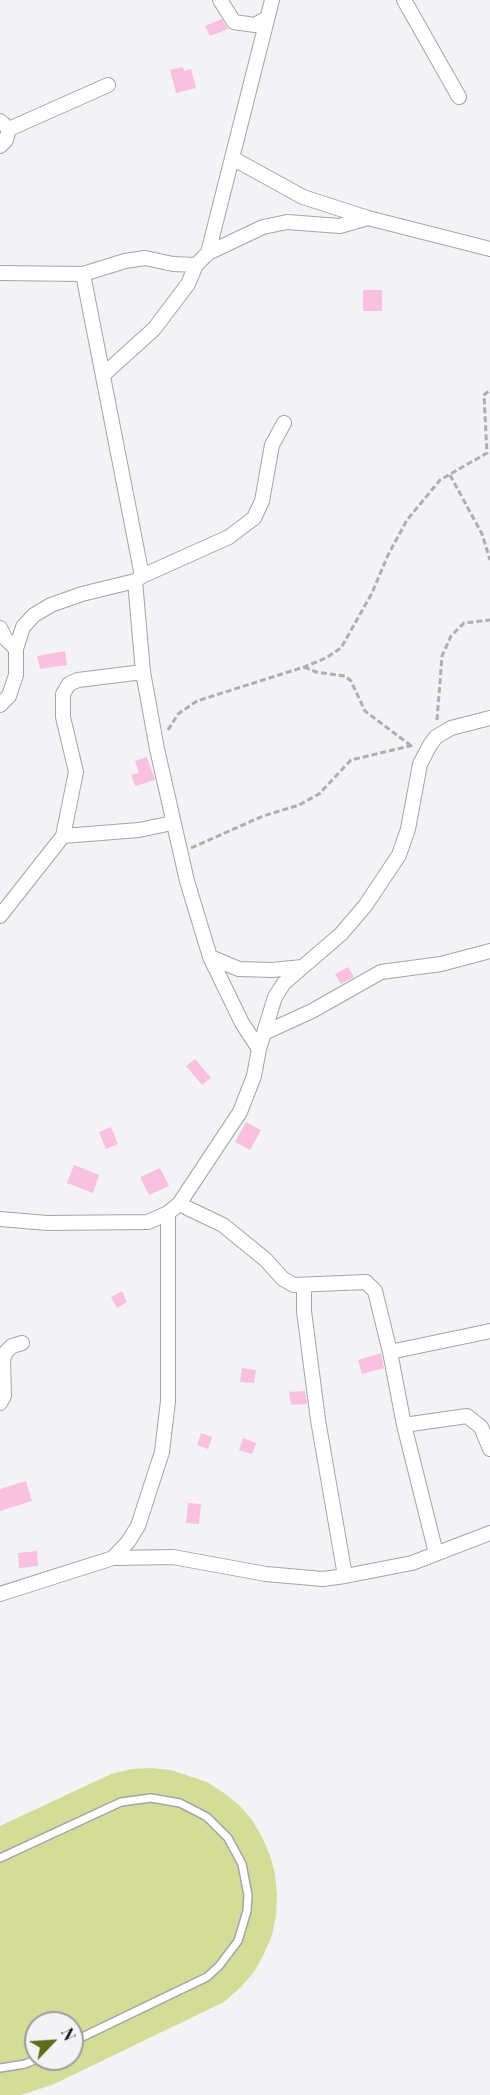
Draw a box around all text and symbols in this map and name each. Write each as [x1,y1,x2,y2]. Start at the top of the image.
north arrow [24,2011,84,2071]
text: N [57,2024,81,2044]

